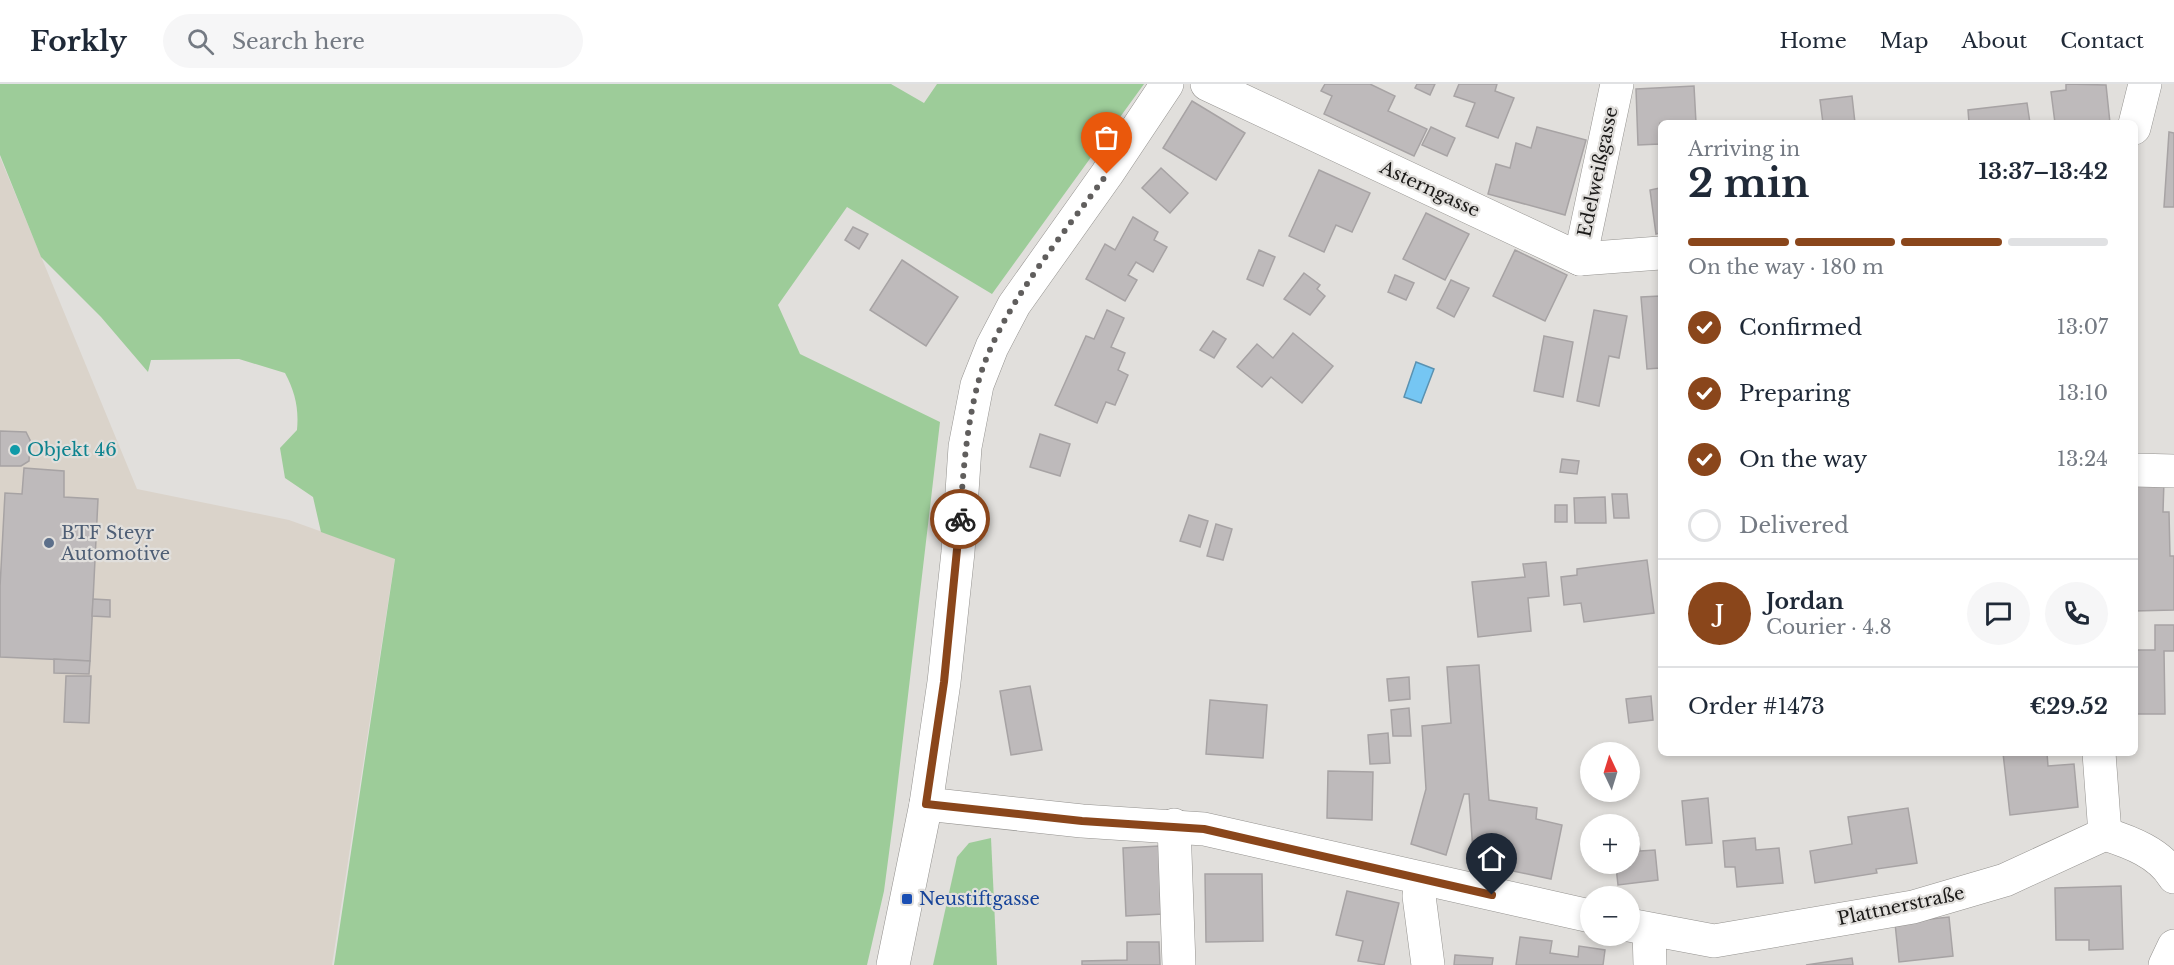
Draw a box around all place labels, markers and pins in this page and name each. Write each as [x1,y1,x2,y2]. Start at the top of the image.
pin [1081,112,1132,174]
place label: Objekt 46 [27,439,117,461]
marker: Objekt 46 [8,443,22,457]
place label: BTF Steyr Automotive [60,522,170,565]
marker: BTF Steyr Automotive [42,536,56,550]
pin [1466,833,1517,895]
place label: Neustiftgasse [919,888,1040,910]
marker: Neustiftgasse [900,892,914,906]

